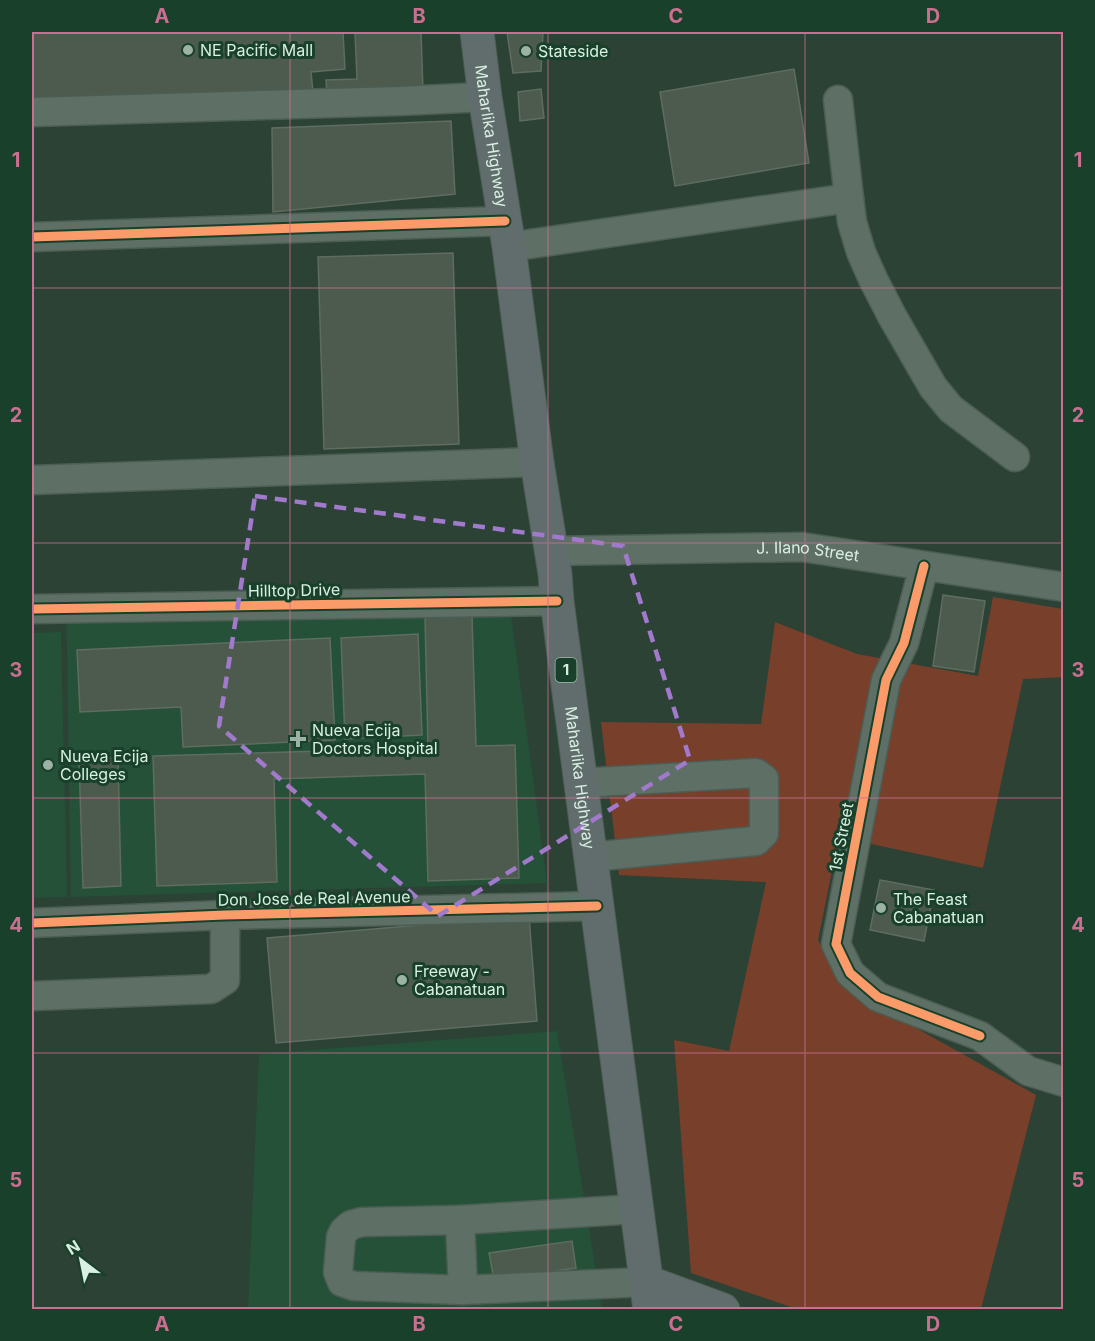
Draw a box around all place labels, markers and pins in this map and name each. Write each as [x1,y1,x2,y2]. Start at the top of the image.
place label: NE Pacific Mall [200,40,313,60]
place label: Stateside [538,41,608,61]
marker: NE Pacific Mall [181,43,195,57]
marker: Stateside [519,44,533,58]
place label: Nueva Ecija Doctors Hospital [312,720,438,758]
marker: Nueva Ecija Doctors Hospital [289,730,307,748]
place label: Nueva Ecija Colleges [60,746,148,784]
marker: Nueva Ecija Colleges [41,758,55,772]
place label: The Feast Cabanatuan [893,889,984,927]
marker: The Feast Cabanatuan [874,901,888,915]
place label: Freeway - Cabanatuan [414,961,505,999]
marker: Freeway - Cabanatuan [395,973,409,987]

